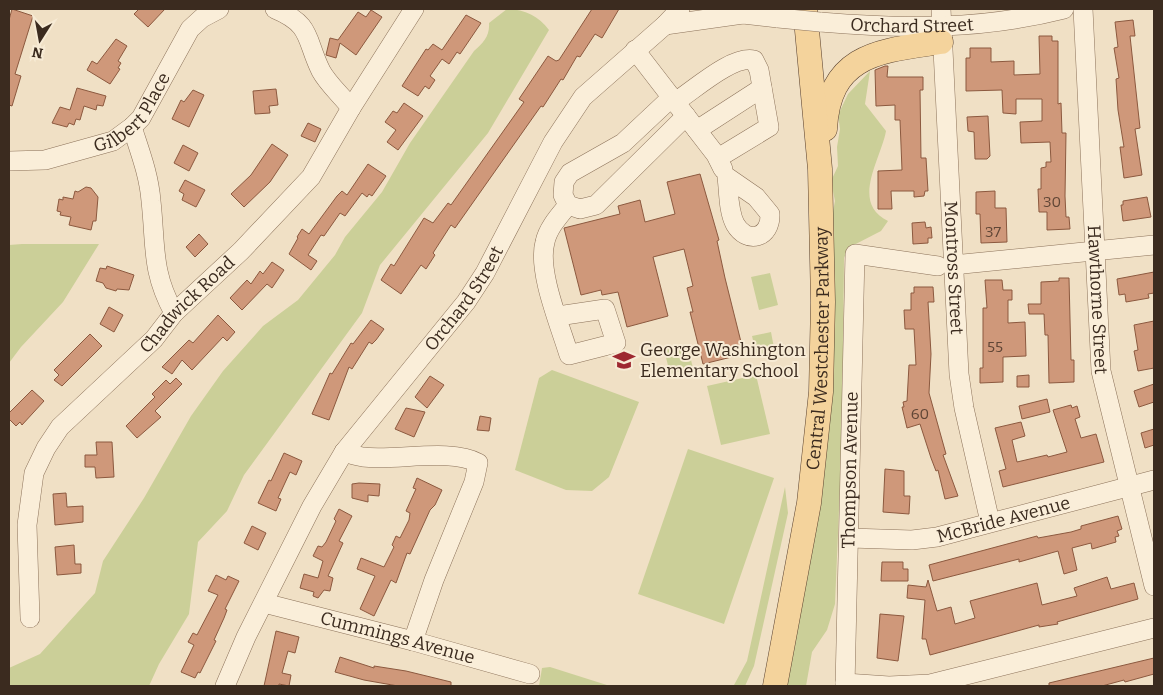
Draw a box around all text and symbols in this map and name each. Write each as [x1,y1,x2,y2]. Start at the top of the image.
street label: Orchard Street [850,13,975,38]
north arrow [15,15,65,65]
text: N [31,43,45,62]
street label: Gilbert Place [91,69,175,157]
house number: 30 [1043,193,1061,211]
street label: Montross Street [939,200,968,335]
house number: 37 [985,223,1002,241]
street label: Hawthorne Street [1083,224,1112,375]
street label: Central Westchester Parkway [802,226,834,471]
street label: Orchard Street [420,242,508,355]
street label: Chadwick Road [135,251,239,358]
house number: 55 [987,338,1003,356]
place label: George Washington Elementary School [640,339,806,382]
school or university icon: George Washington Elementary School [611,347,637,373]
street label: Thompson Avenue [837,391,863,549]
house number: 60 [911,405,929,423]
street label: McBride Avenue [935,492,1073,548]
street label: Cummings Avenue [318,607,477,669]

